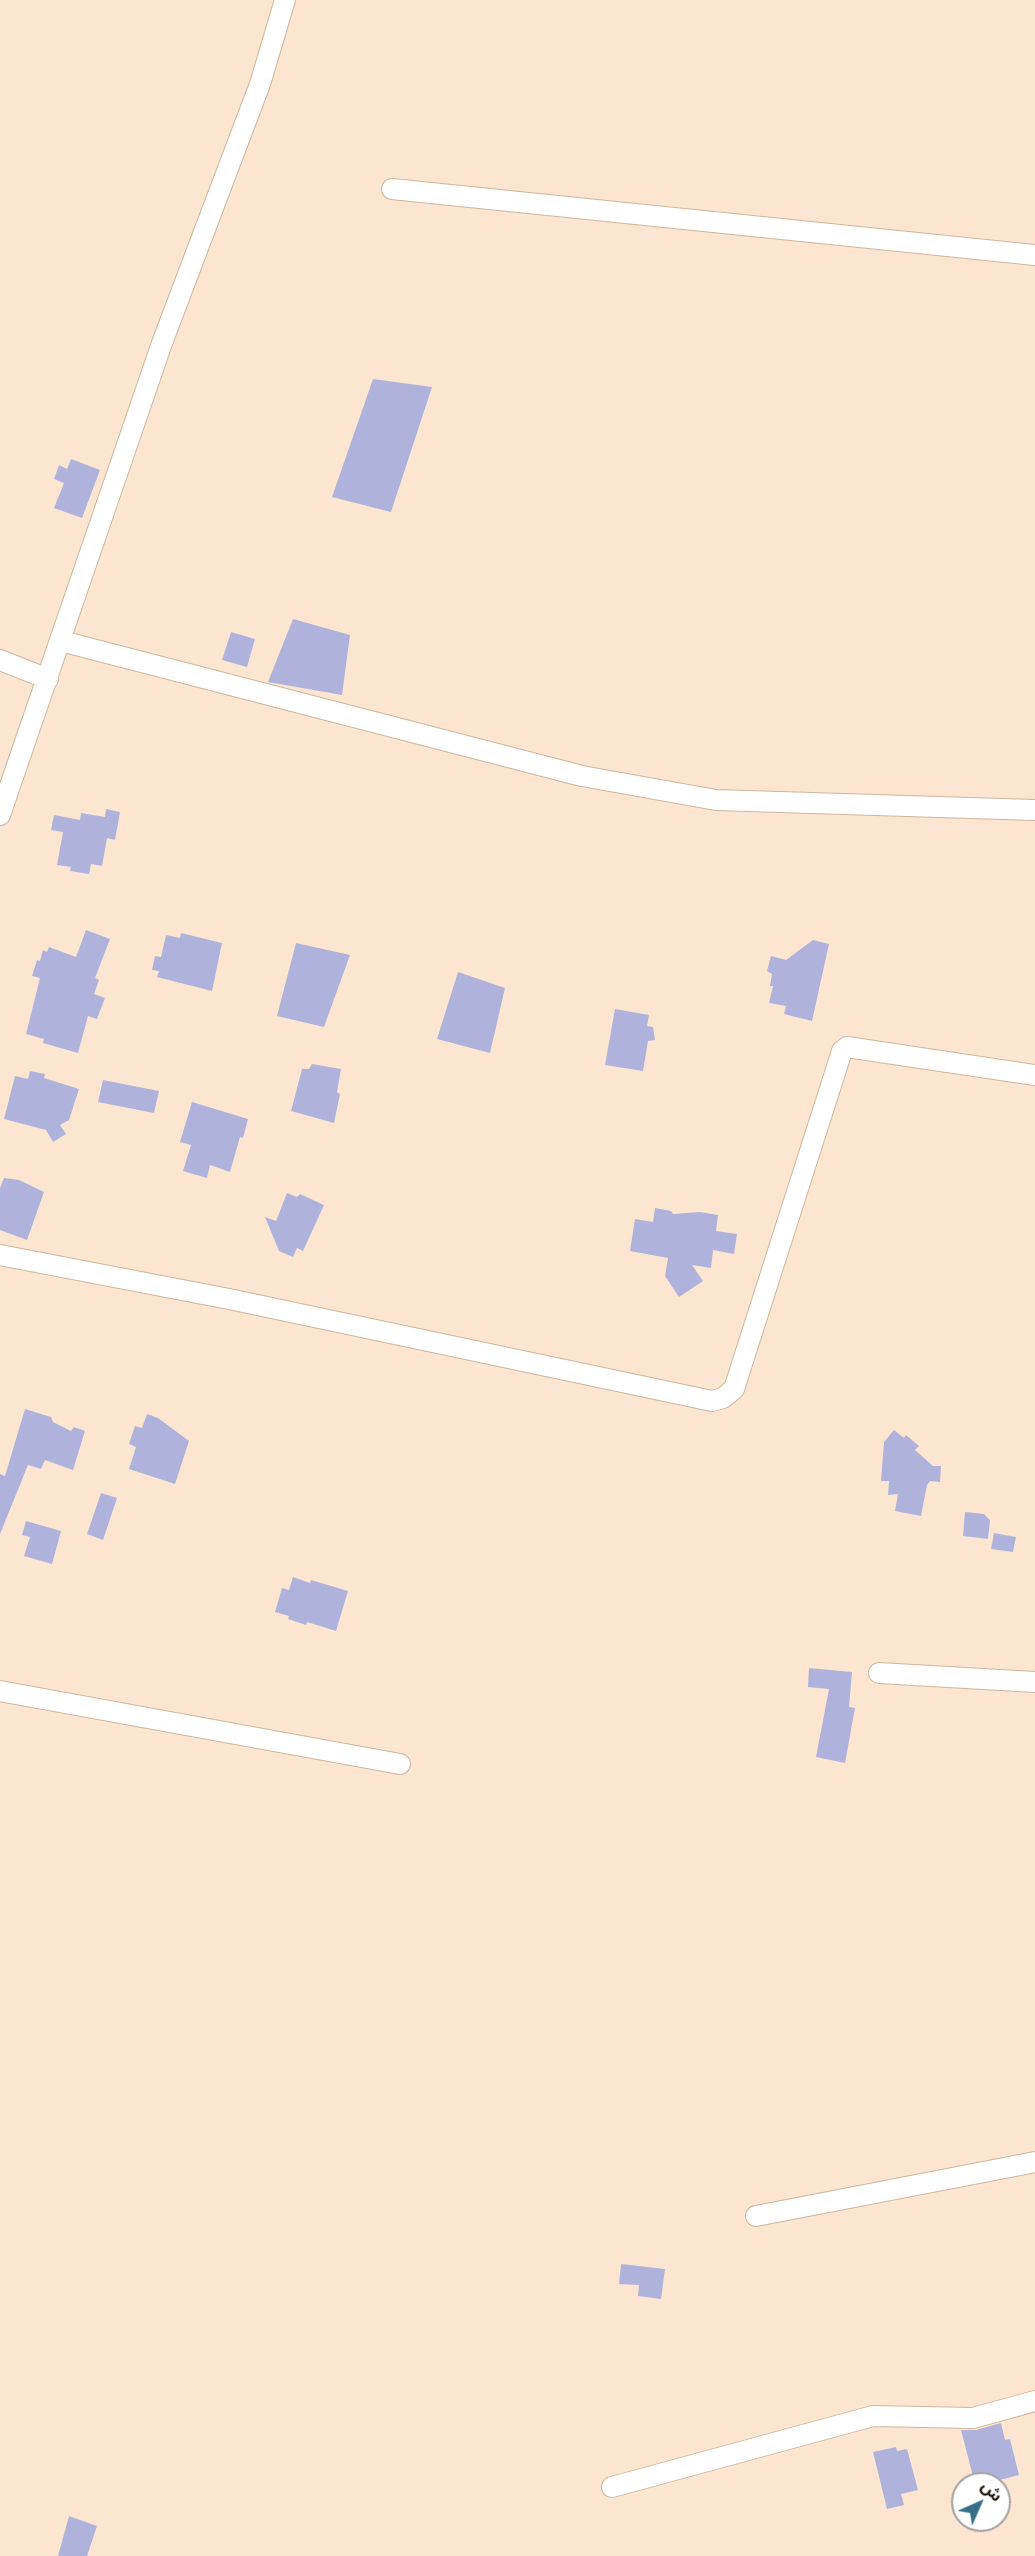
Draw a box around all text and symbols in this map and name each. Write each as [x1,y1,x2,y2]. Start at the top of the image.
north arrow [951,2472,1011,2532]
text: ش [977,2476,1007,2506]

